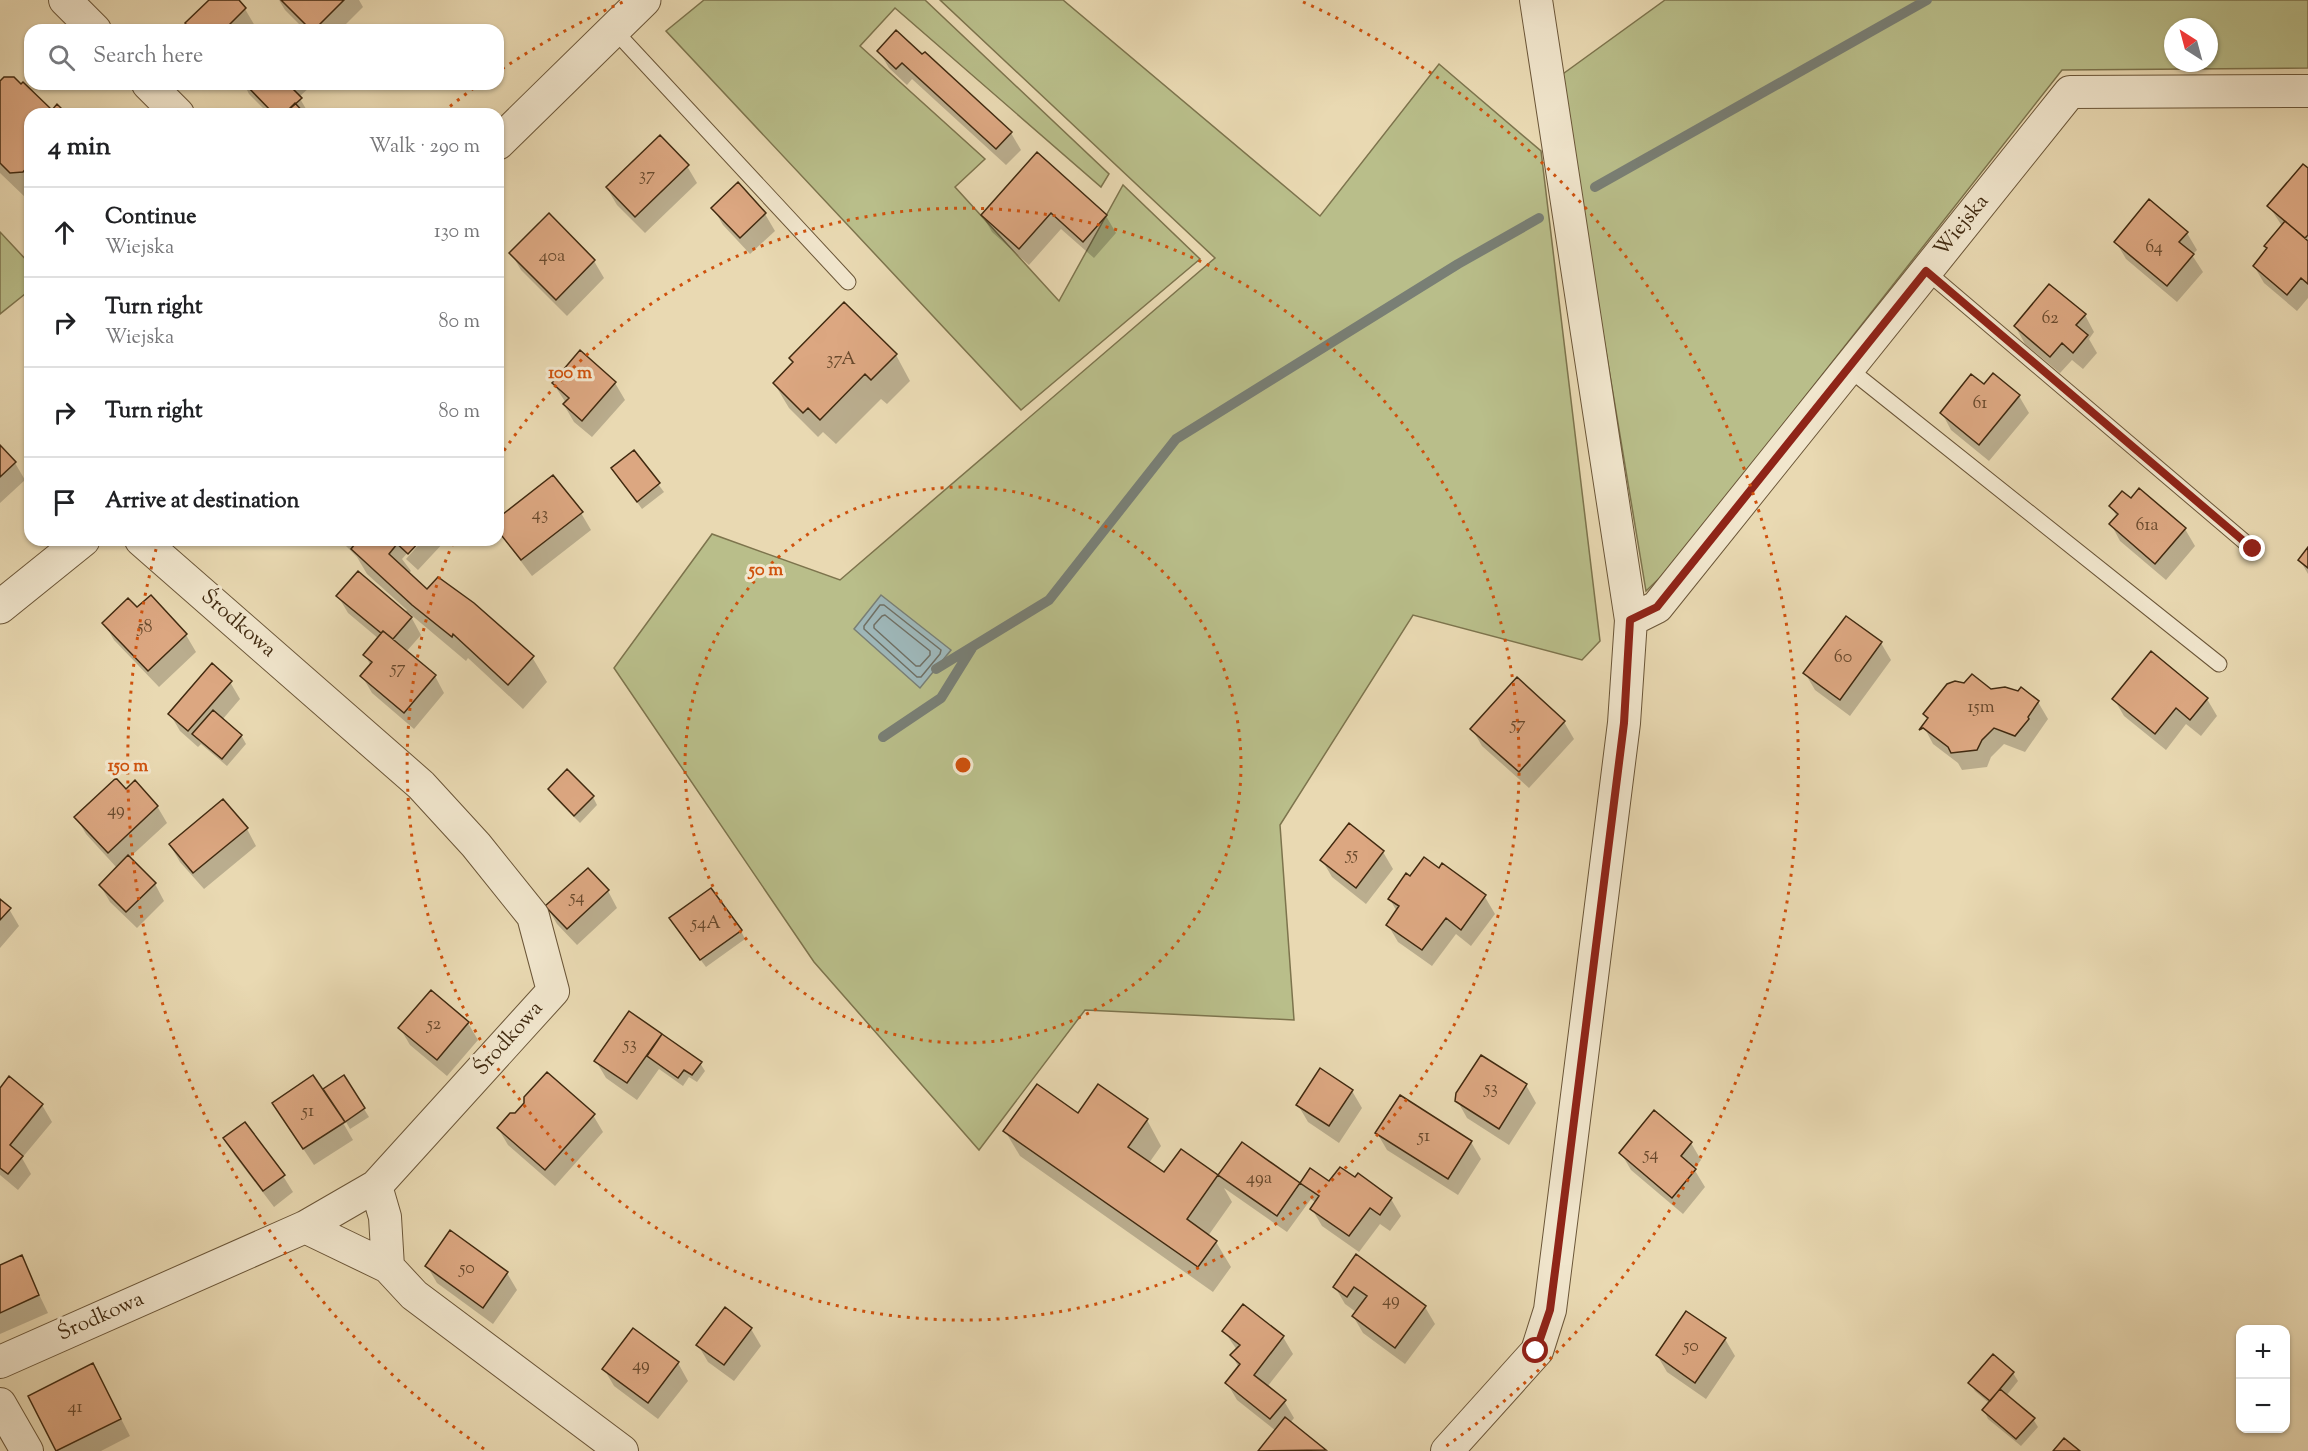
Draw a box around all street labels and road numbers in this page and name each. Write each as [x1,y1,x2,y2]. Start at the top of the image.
street label: Wiejska [1927,188,1997,264]
street label: Środkowa [194,583,283,665]
street label: Środkowa [467,995,551,1083]
street label: Środkowa [53,1285,149,1349]

